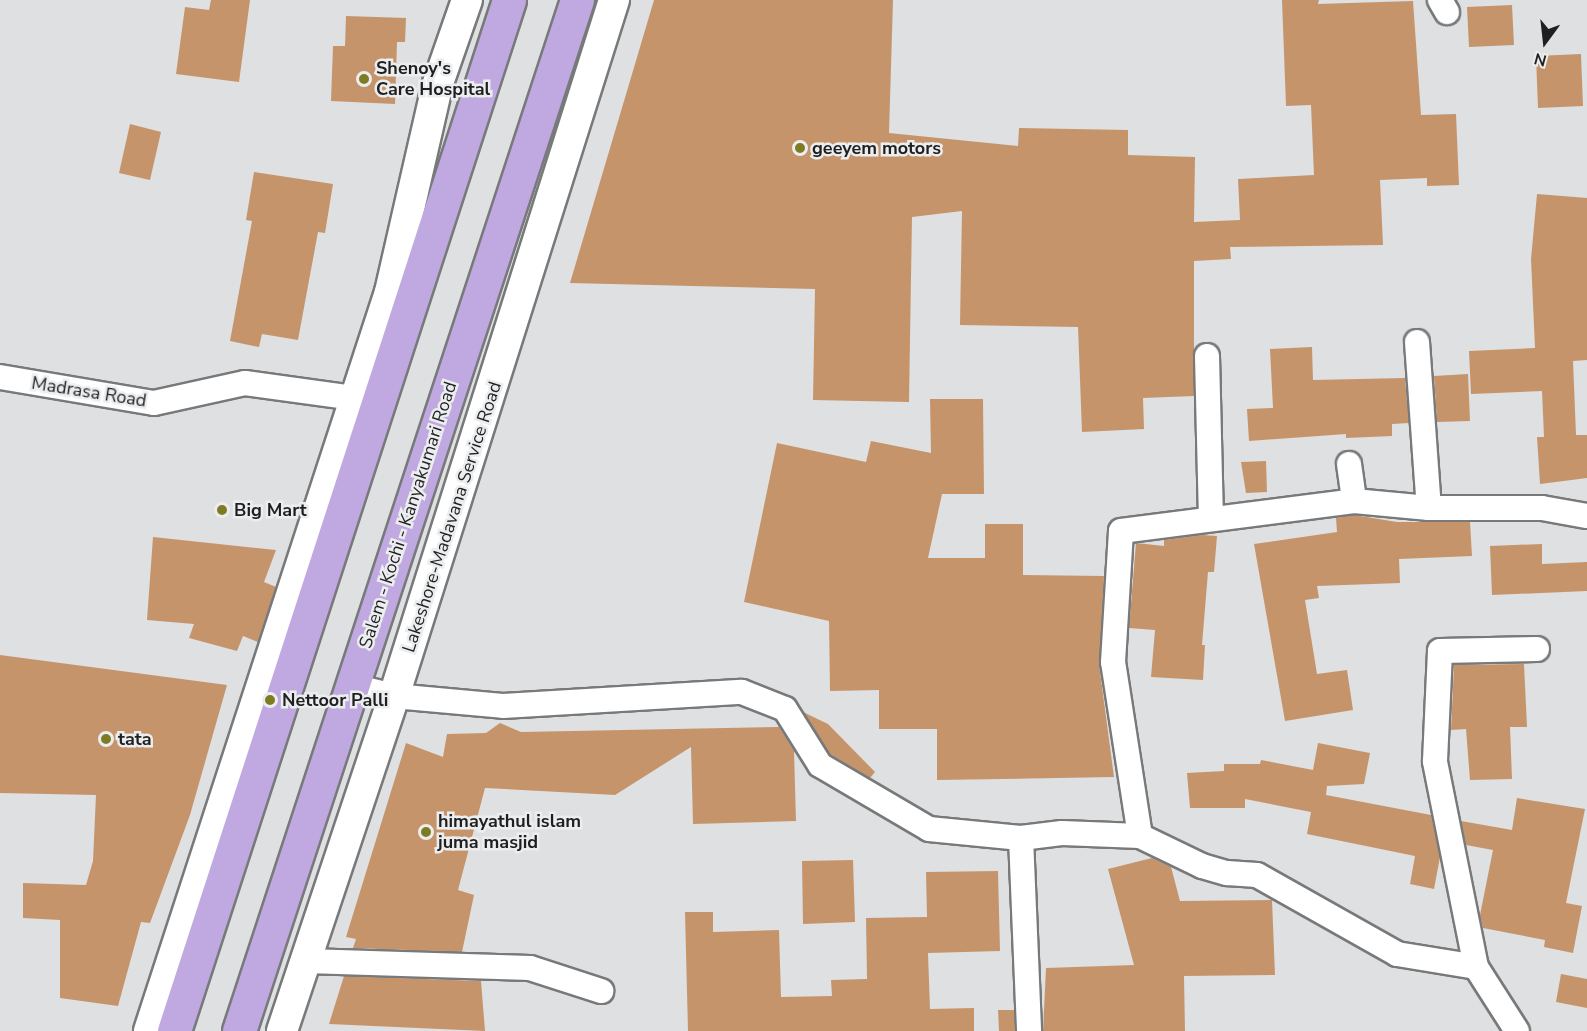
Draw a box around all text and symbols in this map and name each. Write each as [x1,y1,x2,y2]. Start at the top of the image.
north arrow [1515,12,1575,72]
text: N [1532,47,1549,72]
place label: Shenoy's Care Hospital [376,58,490,100]
marker: Shenoy's Care Hospital [357,72,371,86]
place label: geeyem motors [812,137,941,159]
marker: geeyem motors [793,141,807,155]
street label: Madrasa Road [30,372,148,412]
street label: Salem - Kochi - Kanyakumari Road [355,379,461,651]
street label: Lakeshore-Madavana Service Road [398,379,506,655]
place label: Big Mart [234,499,307,521]
marker: Big Mart [215,503,229,517]
place label: Nettoor Palli [282,689,388,711]
marker: Nettoor Palli [263,693,277,707]
place label: tata [118,728,152,750]
marker: tata [99,732,113,746]
place label: himayathul islam juma masjid [438,811,581,854]
marker: himayathul islam juma masjid [419,825,433,839]

